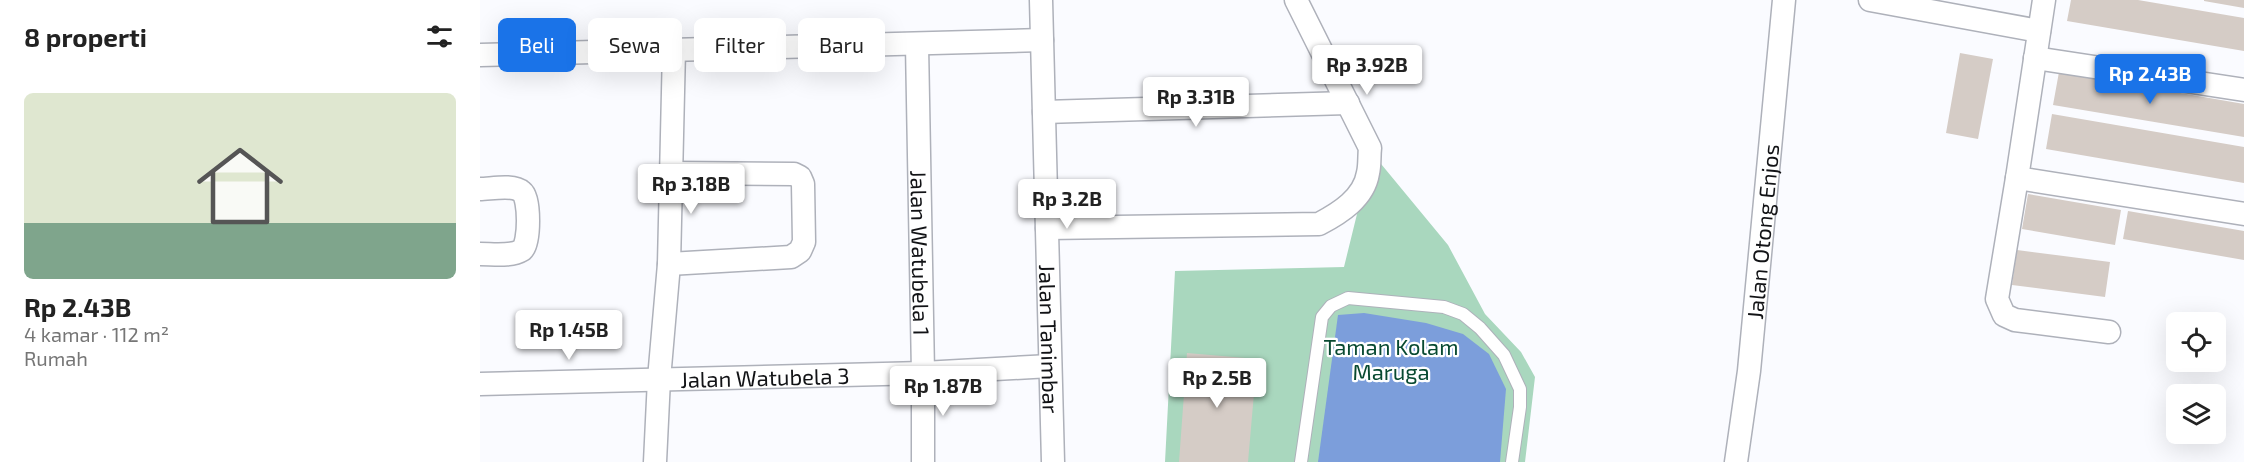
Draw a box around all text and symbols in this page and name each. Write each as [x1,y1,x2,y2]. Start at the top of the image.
chip: Beli [498,18,576,72]
chip: Sewa [588,18,682,72]
chip: Filter [694,18,786,72]
chip: Baru [798,18,885,72]
icon: filters [423,20,456,53]
text: 8 properti [24,21,147,52]
pin: Rp 3.92B [1305,45,1429,96]
text: Rp 3.92B [1326,52,1408,76]
pin: Rp 2.43B [2088,54,2212,105]
text: Rp 2.43B [2109,61,2191,85]
pin: Rp 3.31B [1134,77,1258,128]
text: Rp 3.31B [1157,84,1235,108]
icon: home [186,132,294,240]
street label: Jalan Otong Enjos [1741,143,1783,320]
pin: Rp 3.18B [629,164,753,215]
street label: Jalan Watubela 1 [906,170,935,336]
text: Rp 3.18B [652,171,730,195]
pin: Rp 3.2B [1012,179,1122,230]
text: Rp 3.2B [1032,186,1102,210]
street label: Jalan Tanimbar [1035,264,1065,414]
text: Rp 2.43B [24,291,131,322]
pin: Rp 1.45B [507,310,631,361]
map controls [2166,312,2226,444]
button: locate [2166,312,2226,372]
text: Rp 1.45B [529,317,609,341]
text: 4 kamar · 112 m² [24,322,169,346]
park label: Taman Kolam Maruga [1324,333,1458,384]
text: Rumah [24,346,88,370]
pin: Rp 2.5B [1162,358,1272,409]
street label: Jalan Watubela 3 [680,362,850,392]
text: Rp 2.5B [1182,365,1252,389]
pin: Rp 1.87B [881,366,1005,417]
text: Rp 1.87B [904,373,982,397]
button: layers [2166,384,2226,444]

